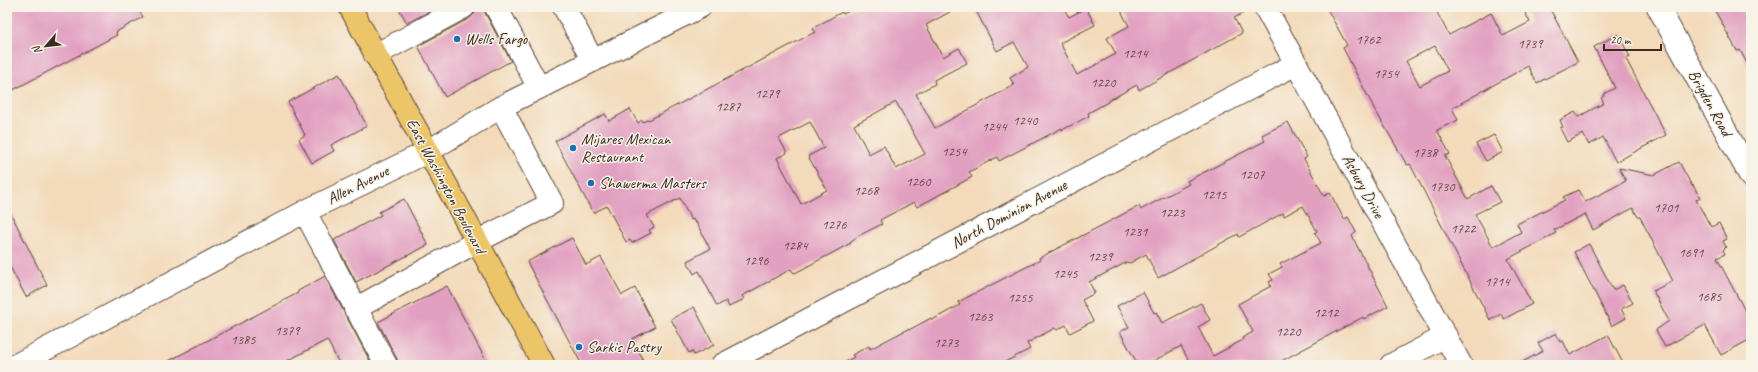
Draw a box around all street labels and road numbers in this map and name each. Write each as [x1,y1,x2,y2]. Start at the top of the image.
street label: Brigden Road [1684,66,1738,142]
street label: East Washington Boulevard [402,115,491,259]
street label: Asbury Drive [1337,151,1390,223]
street label: Allen Avenue [324,160,394,209]
street label: North Dominion Avenue [948,174,1072,253]

